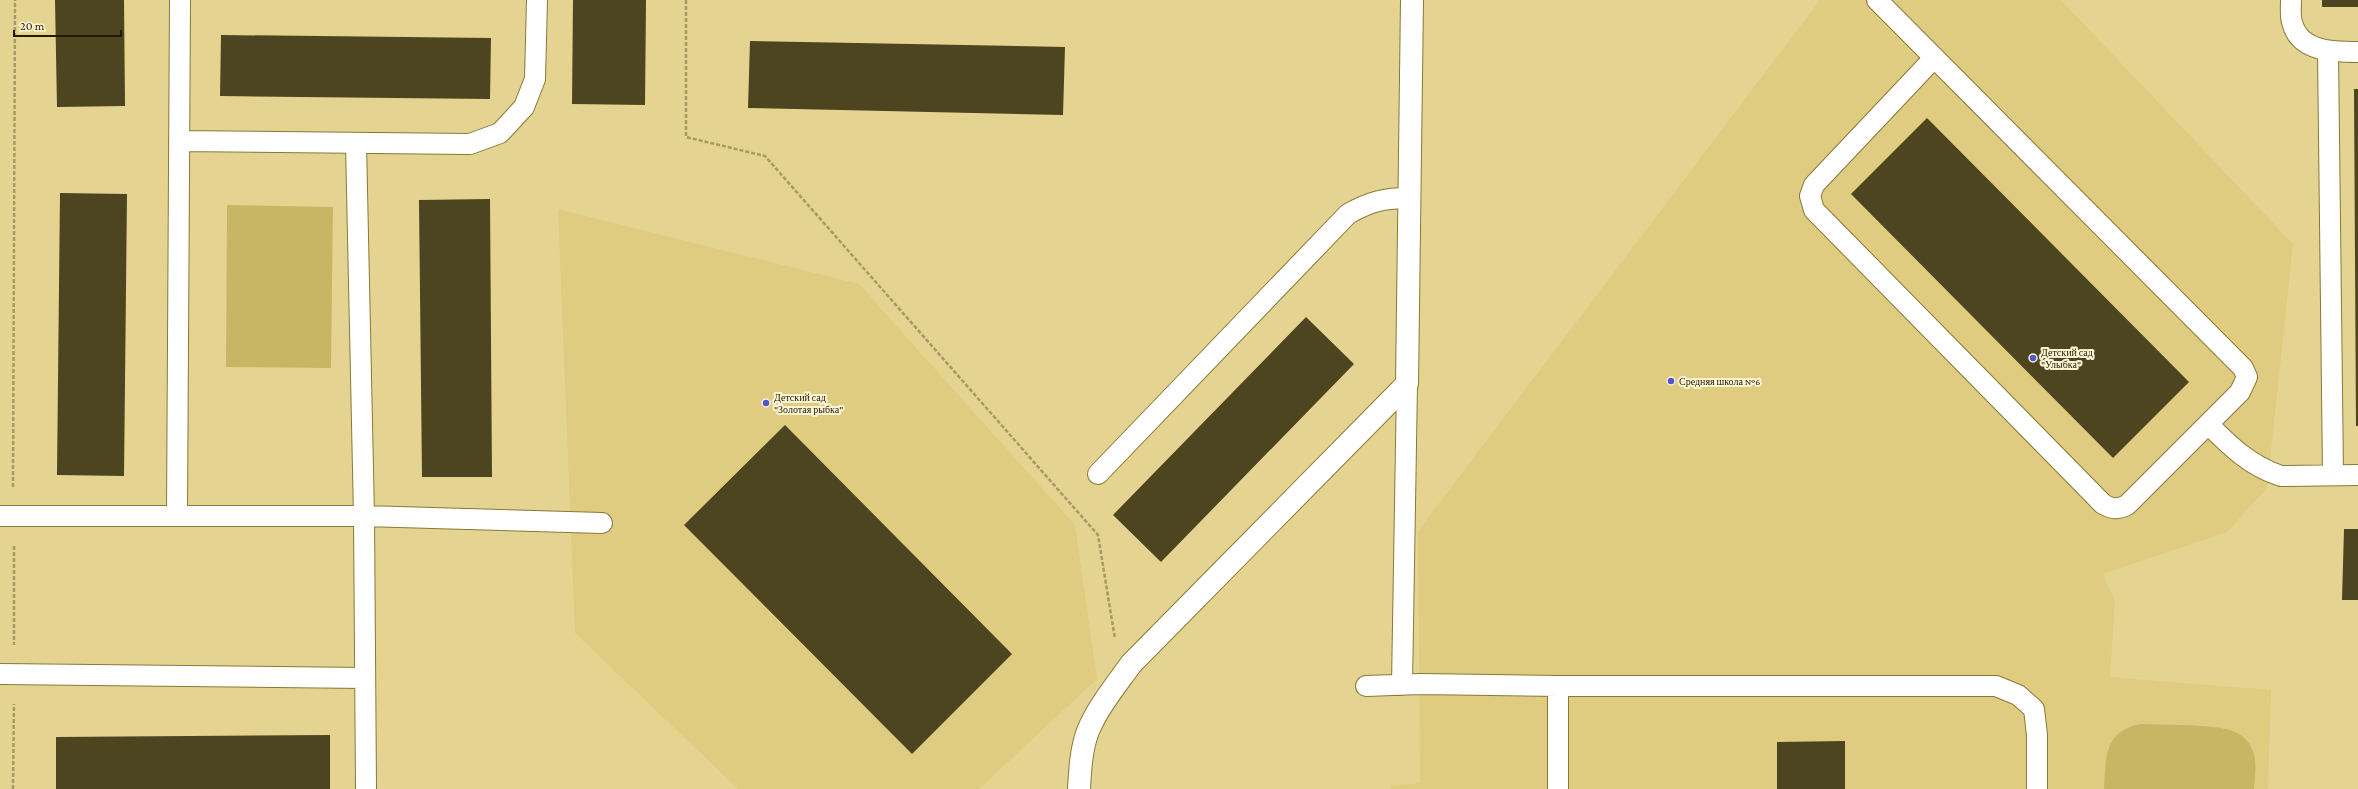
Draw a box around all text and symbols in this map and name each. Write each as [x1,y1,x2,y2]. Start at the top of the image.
scale bar [14,12,121,38]
text: 20 m [20,19,45,33]
place label: Детский сад "Улыбка" [2041,347,2093,370]
marker: Детский сад "Улыбка" [2028,353,2038,363]
marker: Средняя школа №6 [1666,376,1676,386]
place label: Средняя школа №6 [1679,376,1760,387]
place label: Детский сад "Золотая рыбка" [774,392,843,415]
marker: Детский сад "Золотая рыбка" [761,398,771,408]

